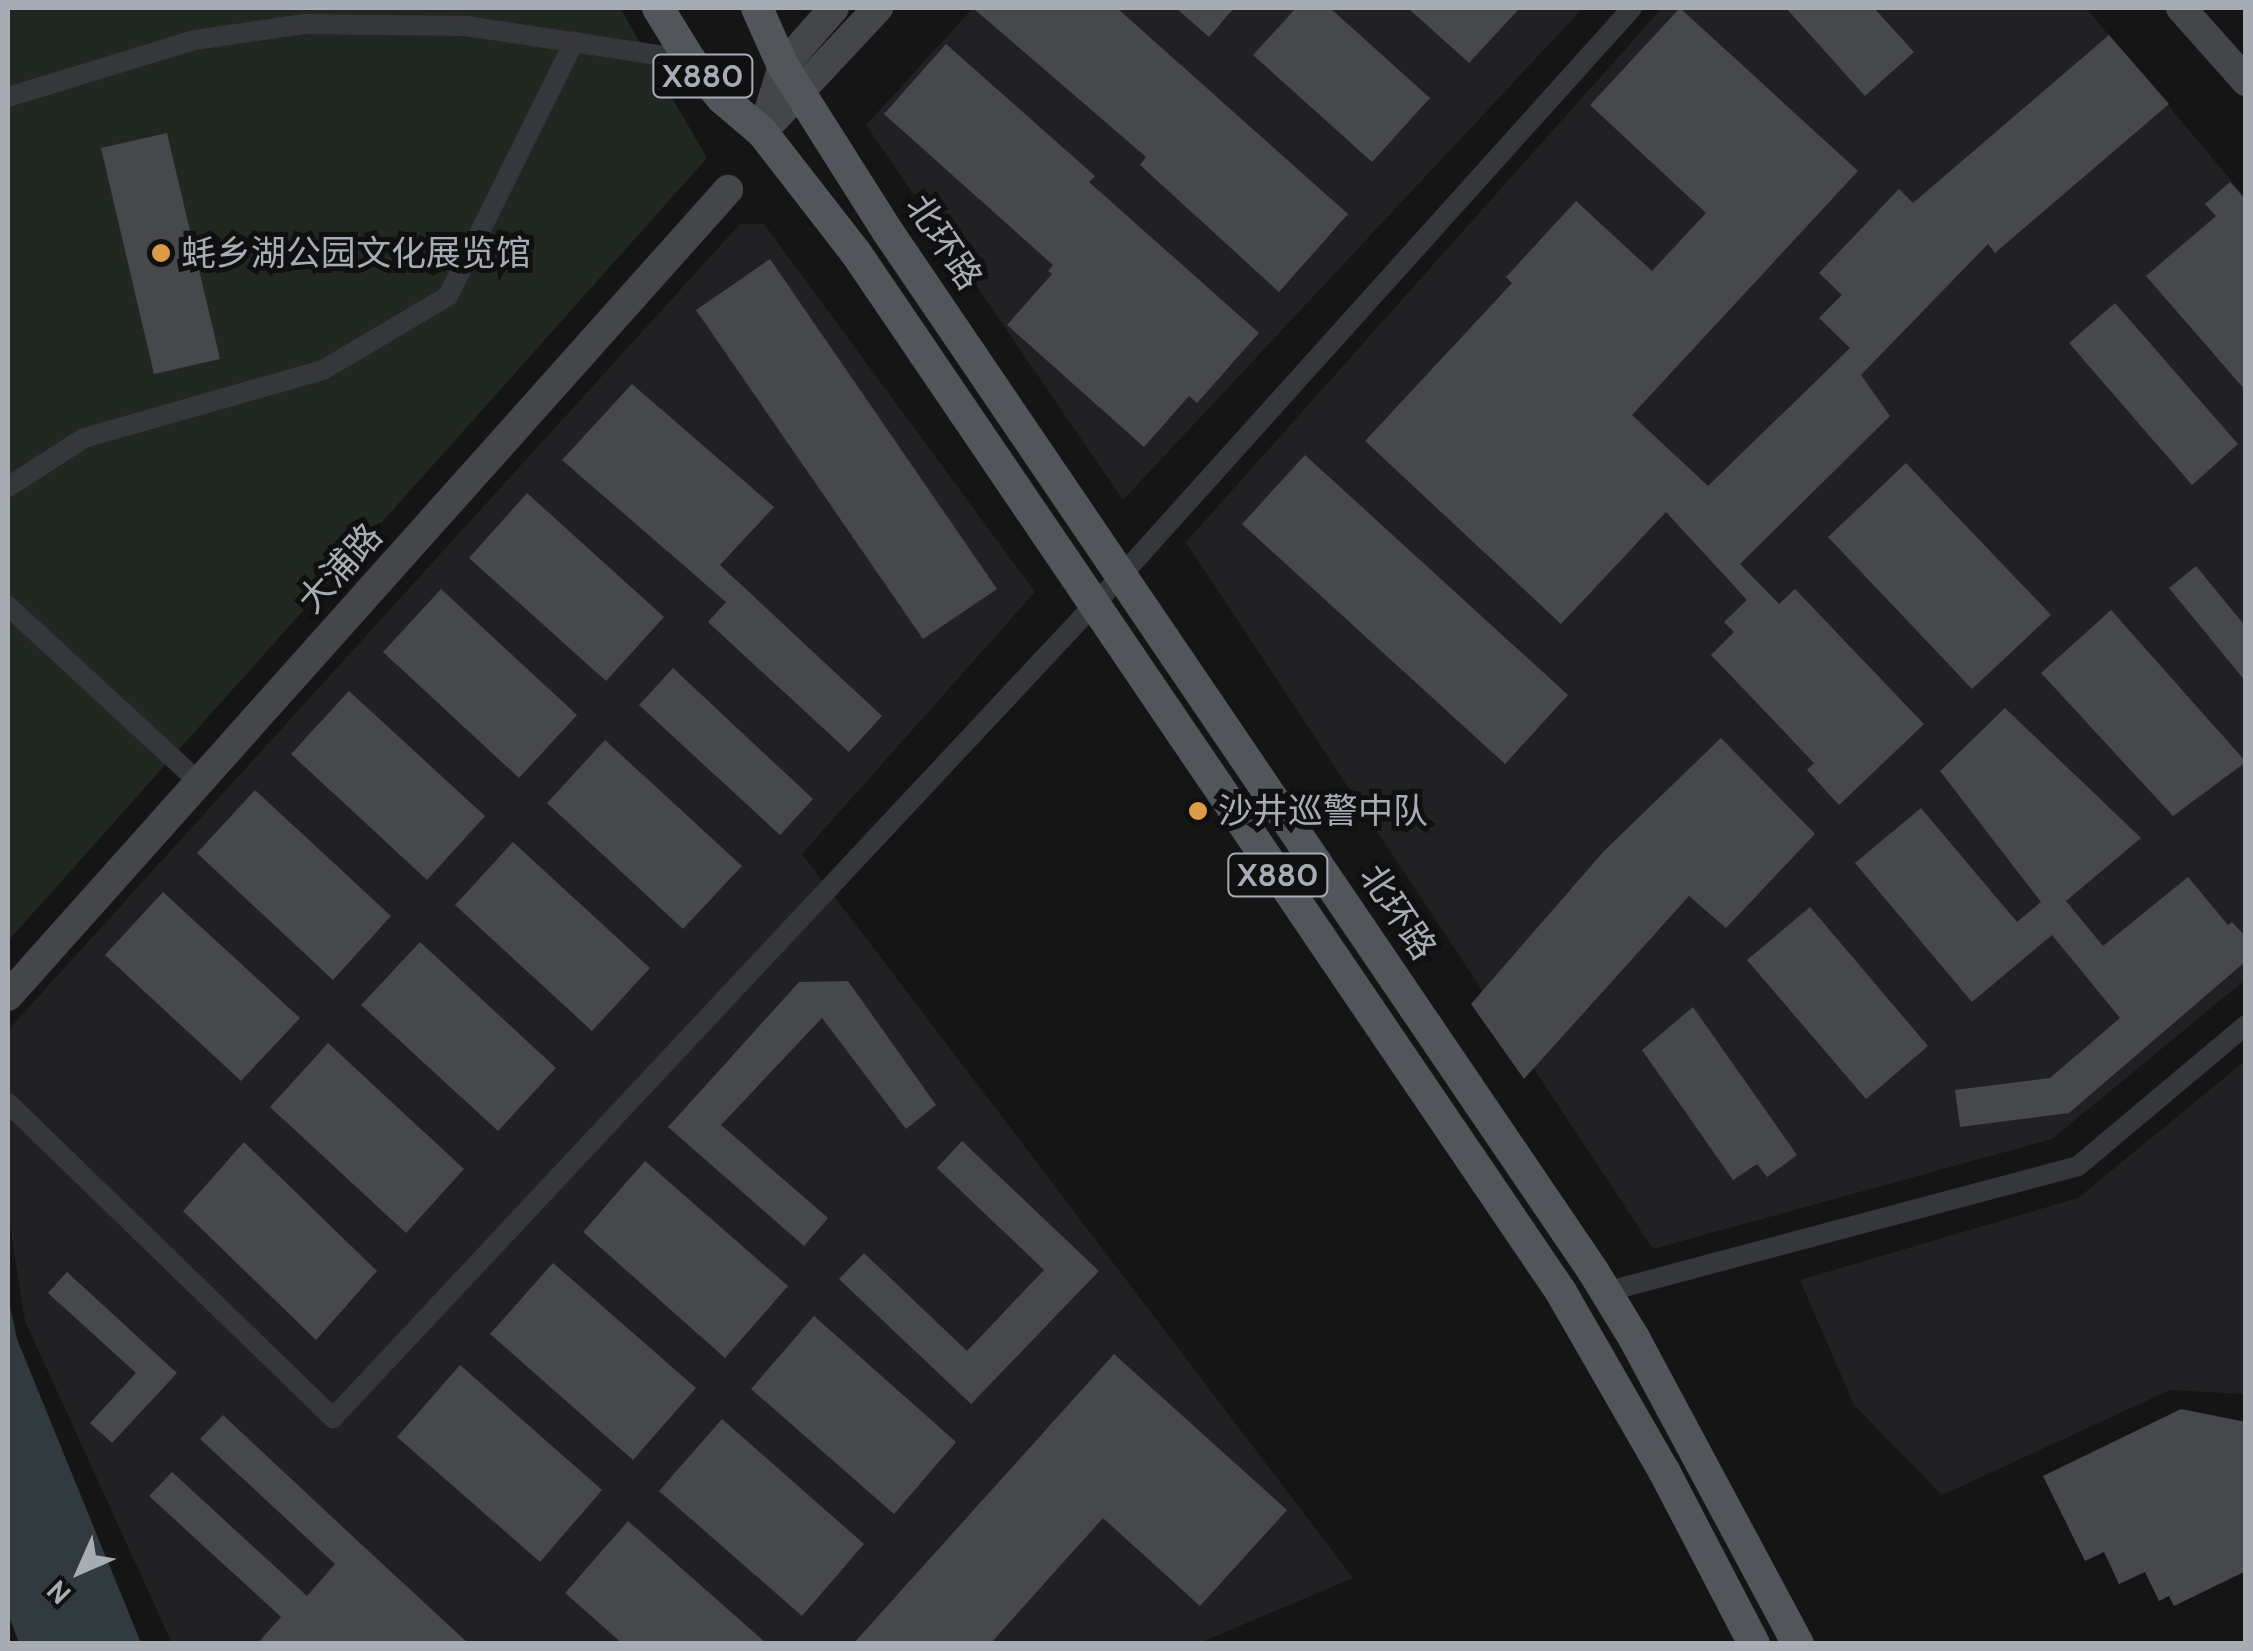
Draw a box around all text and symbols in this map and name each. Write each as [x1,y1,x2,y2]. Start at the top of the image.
road number: X880 [650,49,756,103]
street label: 北环路 [897,187,991,297]
place label: 蚝乡湖公园文化展览馆 [181,232,531,274]
marker: 蚝乡湖公园文化展览馆 [150,242,172,264]
street label: 大浦路 [289,515,391,621]
place label: 沙井巡警中队 [1218,790,1428,832]
marker: 沙井巡警中队 [1187,800,1209,822]
road number: X880 [1226,848,1330,902]
street label: 北环路 [1351,857,1445,967]
north arrow [30,1521,130,1621]
text: N [40,1573,78,1611]

